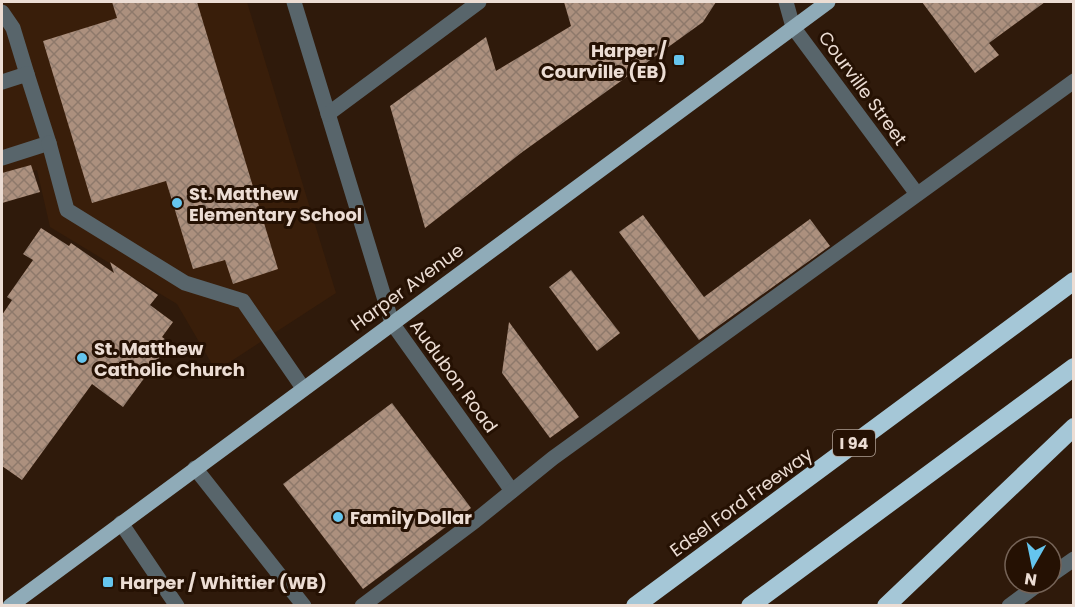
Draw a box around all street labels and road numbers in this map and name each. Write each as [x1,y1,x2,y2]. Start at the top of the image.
street label: Courville Street [813,26,913,150]
street label: Harper Avenue [346,238,468,336]
street label: Audubon Road [404,314,504,438]
road number: I 94 [833,430,875,456]
street label: Edsel Ford Freeway [665,442,817,562]

